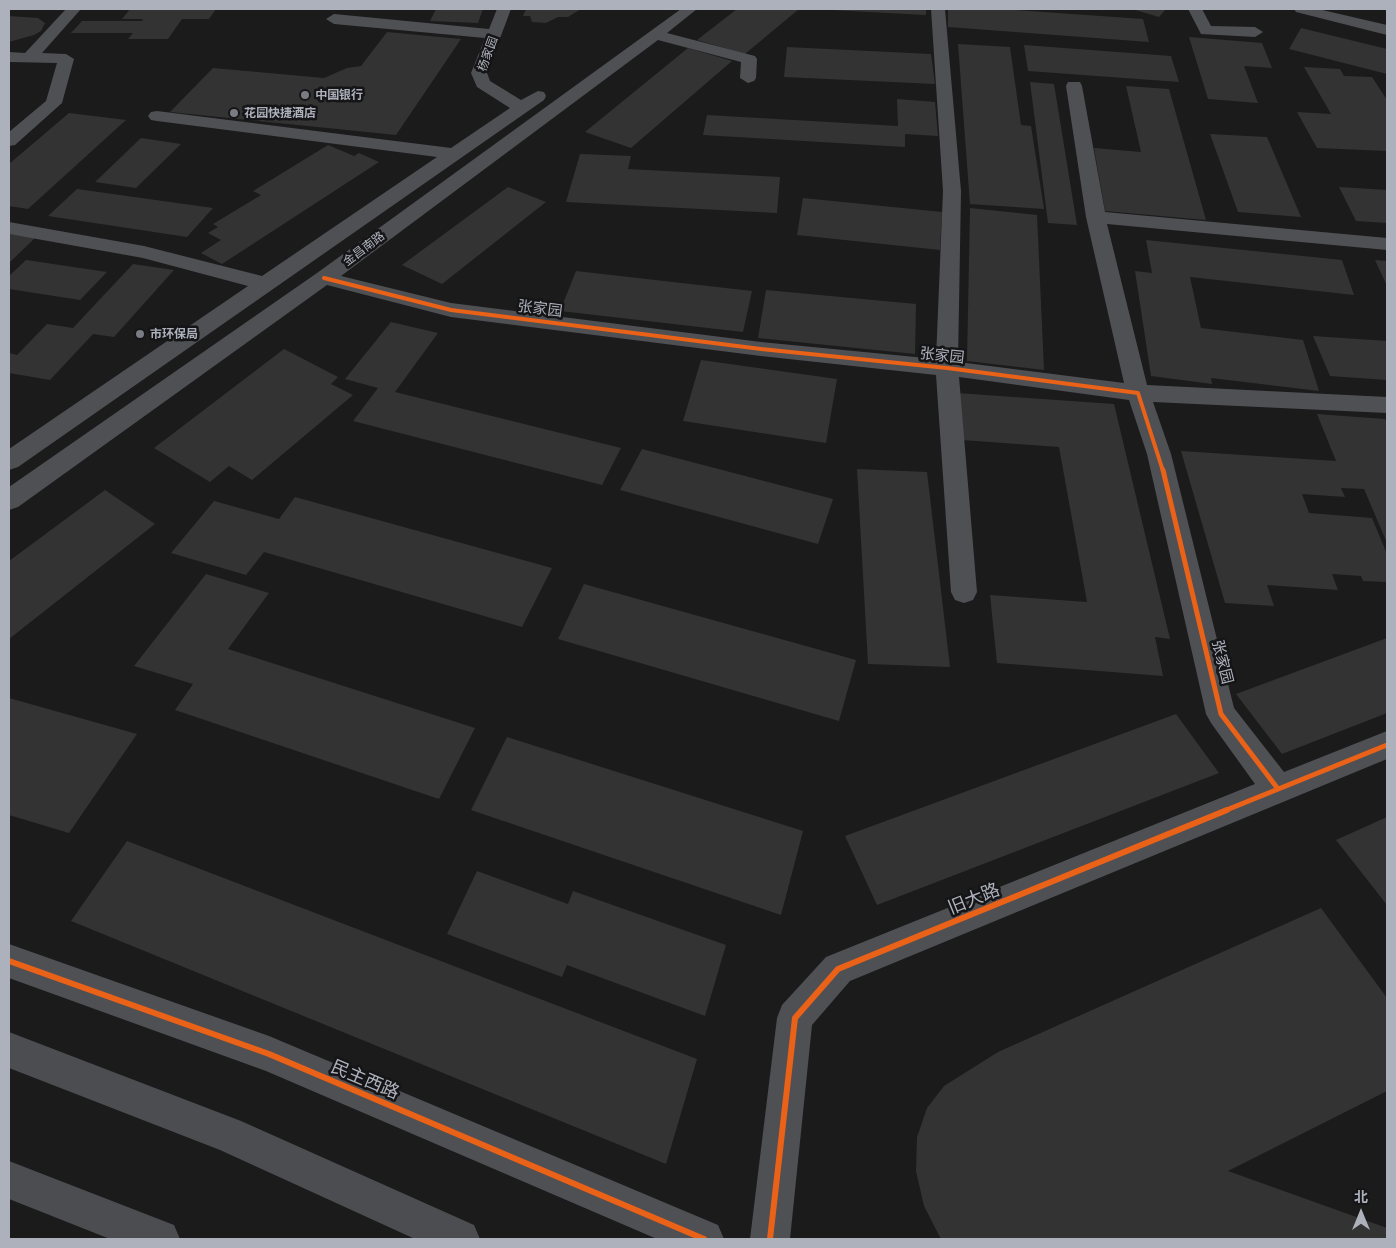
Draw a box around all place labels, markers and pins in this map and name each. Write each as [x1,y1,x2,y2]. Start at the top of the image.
place label: 中国银行 [315,88,363,102]
marker: 中国银行 [299,89,311,101]
place label: 花园快捷酒店 [244,106,316,120]
marker: 花园快捷酒店 [228,107,240,119]
place label: 市环保局 [150,327,198,341]
marker: 市环保局 [134,328,146,340]

